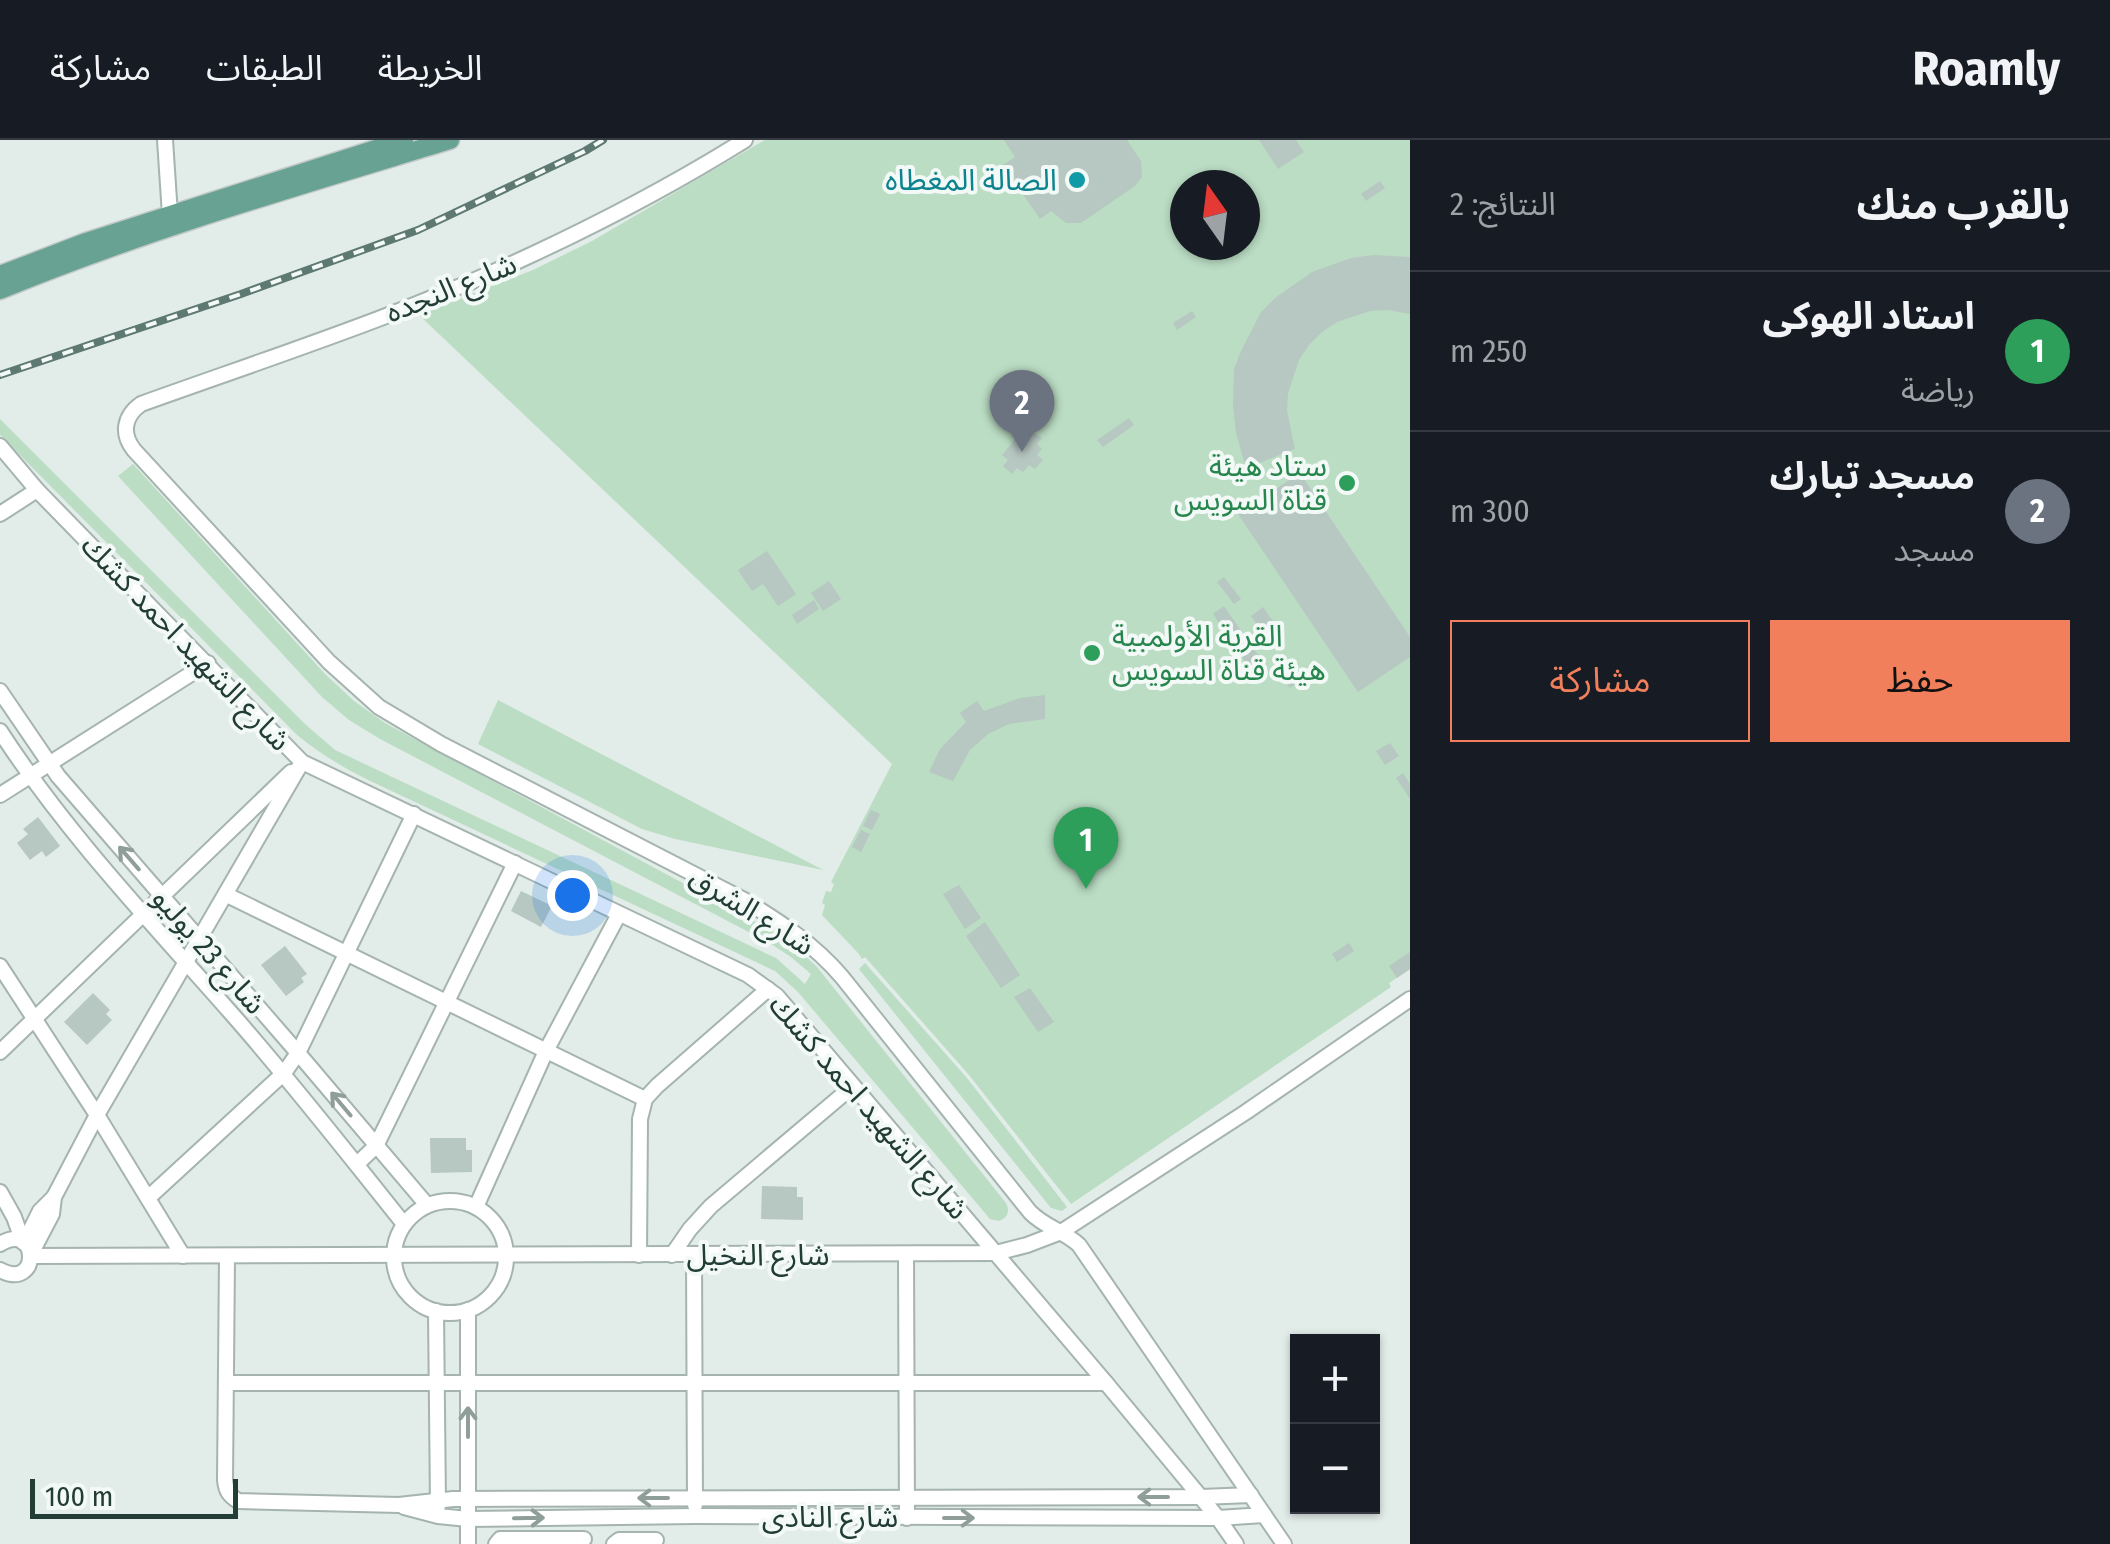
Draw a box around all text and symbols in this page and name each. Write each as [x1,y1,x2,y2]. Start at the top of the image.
text: Roamly [1913,40,2060,98]
text: مشاركة [50,47,151,89]
text: الطبقات [206,47,323,89]
text: الخريطة [378,47,483,89]
place label: الصالة المغطاه [885,162,1057,198]
marker: الصالة المغطاه [1066,169,1088,191]
north arrow [1170,170,1260,260]
text: بالقرب منك [1857,180,2070,230]
text: النتائج: 2 [1450,185,1556,223]
street label: شارع النجده [380,245,523,334]
text: استاد الهوكى [1762,293,1975,339]
text: 250 m [1450,332,1528,370]
text: 1 [2031,332,2044,370]
pin: 2 [990,370,1054,452]
text: رياضة [1901,371,1975,409]
place label: ستاد هيئة قناة السويس [1174,448,1327,518]
text: مسجد تبارك [1769,453,1975,499]
marker: ستاد هيئة قناة السويس [1336,472,1358,494]
text: 300 m [1450,492,1530,530]
text: 2 [2030,492,2045,530]
street label: شارع الشهيد احمد كشك [71,528,298,761]
text: مسجد [1894,531,1975,569]
place label: القرية الأولمبية هيئة قناة السويس [1112,618,1326,688]
button: مشاركة [1450,620,1750,742]
button: حفظ [1770,620,2070,742]
marker: القرية الأولمبية هيئة قناة السويس [1081,642,1103,664]
pin: 1 [1054,806,1118,889]
one-way arrow [118,846,140,872]
street label: شارع الشرق [681,859,821,967]
your location [547,870,598,921]
street label: شارع 23 يوليو [141,880,274,1024]
street label: شارع الشهيد احمد كشك [759,987,976,1229]
one-way arrow [330,1092,352,1118]
street label: شارع النخيل [687,1237,829,1277]
map controls [1290,1334,1380,1514]
button: + [1290,1334,1380,1424]
one-way arrow [458,1406,478,1438]
button: − [1290,1424,1380,1514]
scale bar [30,1474,238,1518]
text: 100 m [45,1480,113,1513]
one-way arrow [1138,1488,1170,1506]
one-way arrow [638,1489,670,1508]
street label: شارع النادى [762,1499,898,1539]
one-way arrow [942,1508,975,1528]
one-way arrow [513,1509,545,1528]

